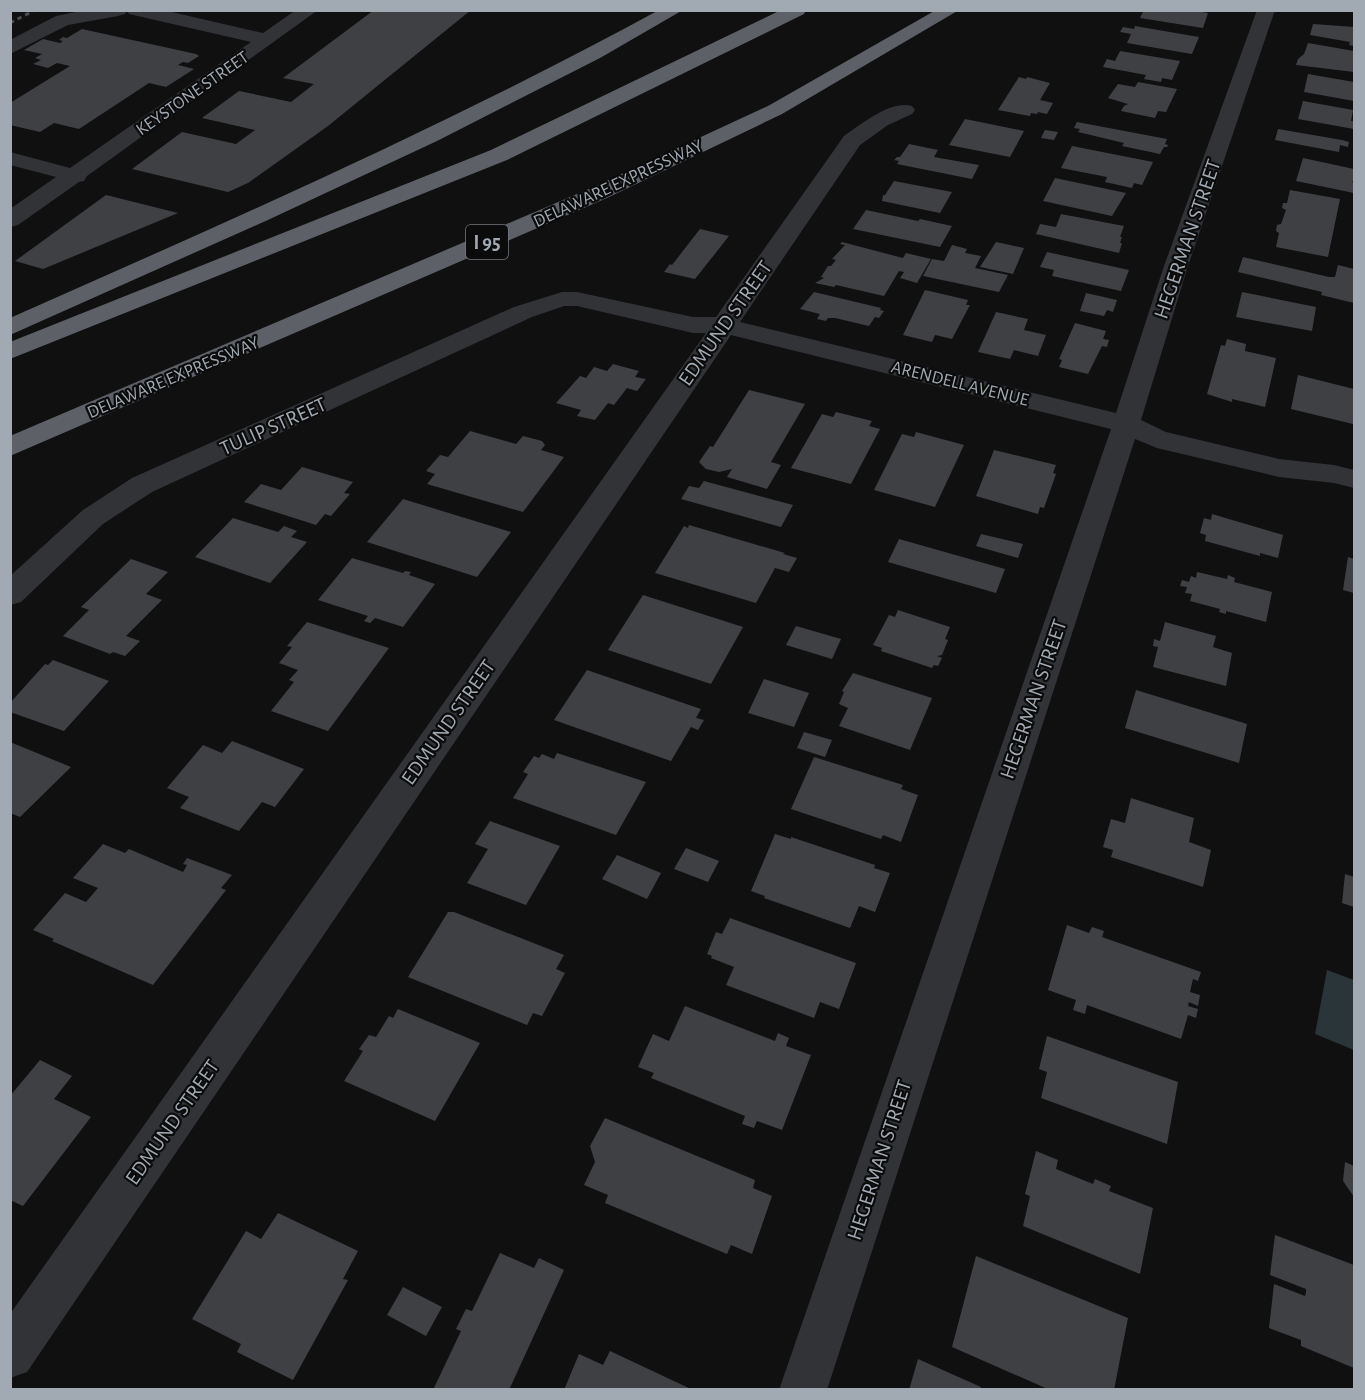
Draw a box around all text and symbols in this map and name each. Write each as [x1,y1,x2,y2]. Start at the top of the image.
street label: KEYSTONE STREET [133,48,252,139]
street label: DELAWARE EXPRESSWAY [531,137,706,231]
street label: HEGERMAN STREET [1150,157,1225,322]
road number: I 95 [466,225,508,259]
street label: EDMUND STREET [675,257,776,389]
street label: DELAWARE EXPRESSWAY [85,333,262,422]
street label: ARENDELL AVENUE [889,358,1031,410]
street label: TULIP STREET [217,394,330,459]
street label: HEGERMAN STREET [996,617,1071,782]
street label: EDMUND STREET [398,656,499,788]
street label: EDMUND STREET [122,1056,223,1188]
street label: HEGERMAN STREET [844,1077,915,1243]

